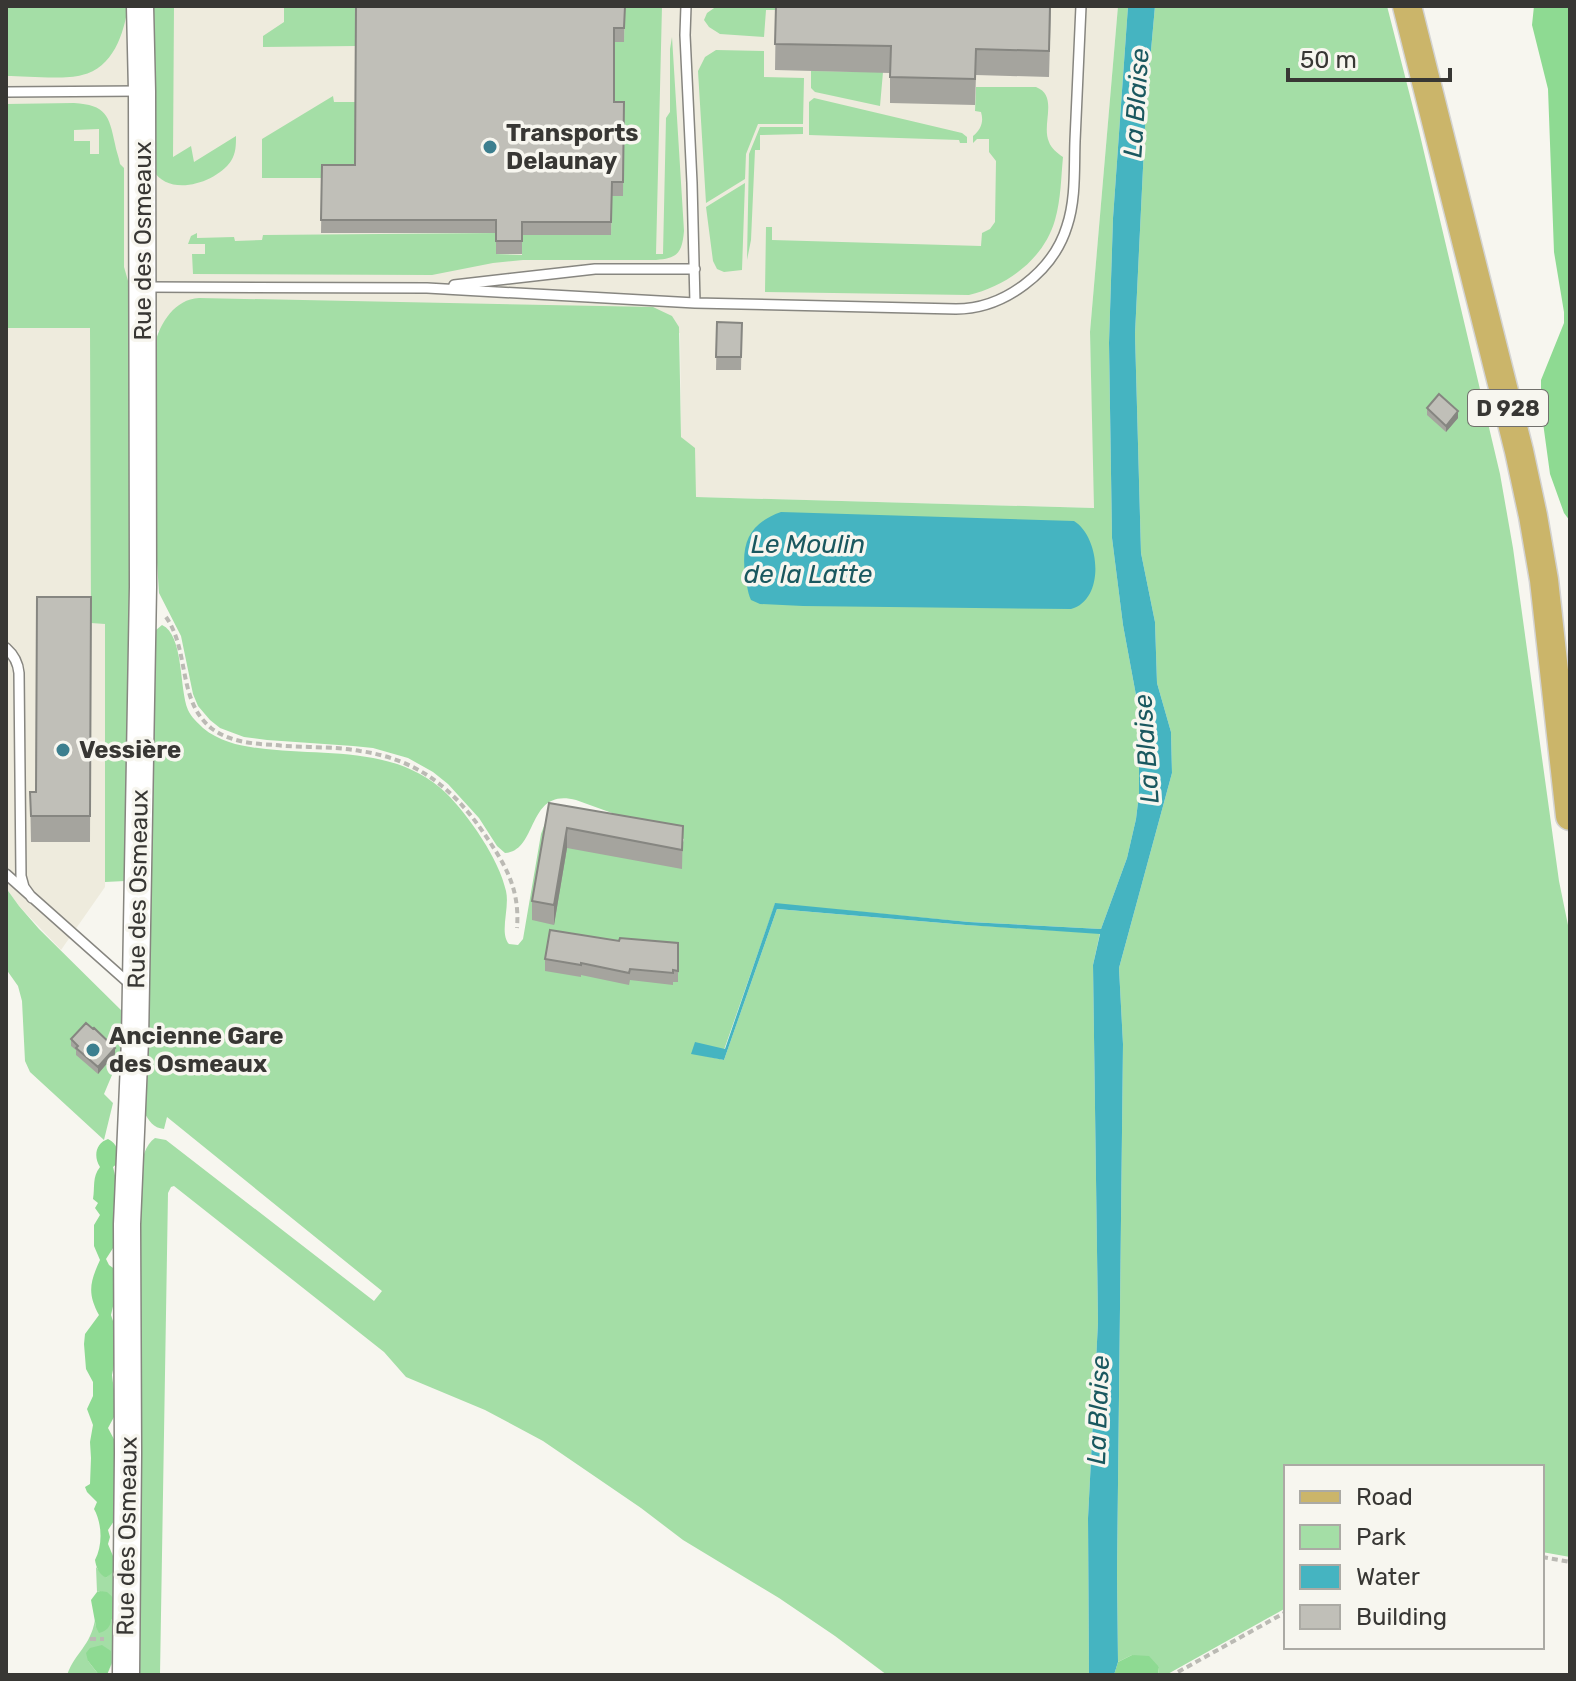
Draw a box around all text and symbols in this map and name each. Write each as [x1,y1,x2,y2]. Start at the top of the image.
scale bar [1288,32,1450,82]
text: 50 m [1300,46,1357,74]
water label: La Blaise [1117,47,1156,159]
place label: Transports Delaunay [506,119,639,175]
marker: Transports Delaunay [481,138,499,156]
street label: Rue des Osmeaux [129,141,157,341]
road number: D 928 [1468,390,1548,426]
water label: Le Moulin de la Latte [744,529,873,590]
water label: La Blaise [1127,693,1166,805]
place label: Vessière [79,736,181,764]
marker: Vessière [54,741,72,759]
street label: Rue des Osmeaux [122,789,154,989]
place label: Ancienne Gare des Osmeaux [109,1022,284,1078]
marker: Ancienne Gare des Osmeaux [84,1041,102,1059]
water label: La Blaise [1081,1354,1116,1465]
street label: Rue des Osmeaux [111,1436,143,1636]
legend [1284,1465,1544,1649]
text: Road [1356,1483,1413,1511]
text: Park [1356,1523,1407,1551]
text: Water [1356,1563,1420,1591]
text: Building [1356,1603,1447,1631]

